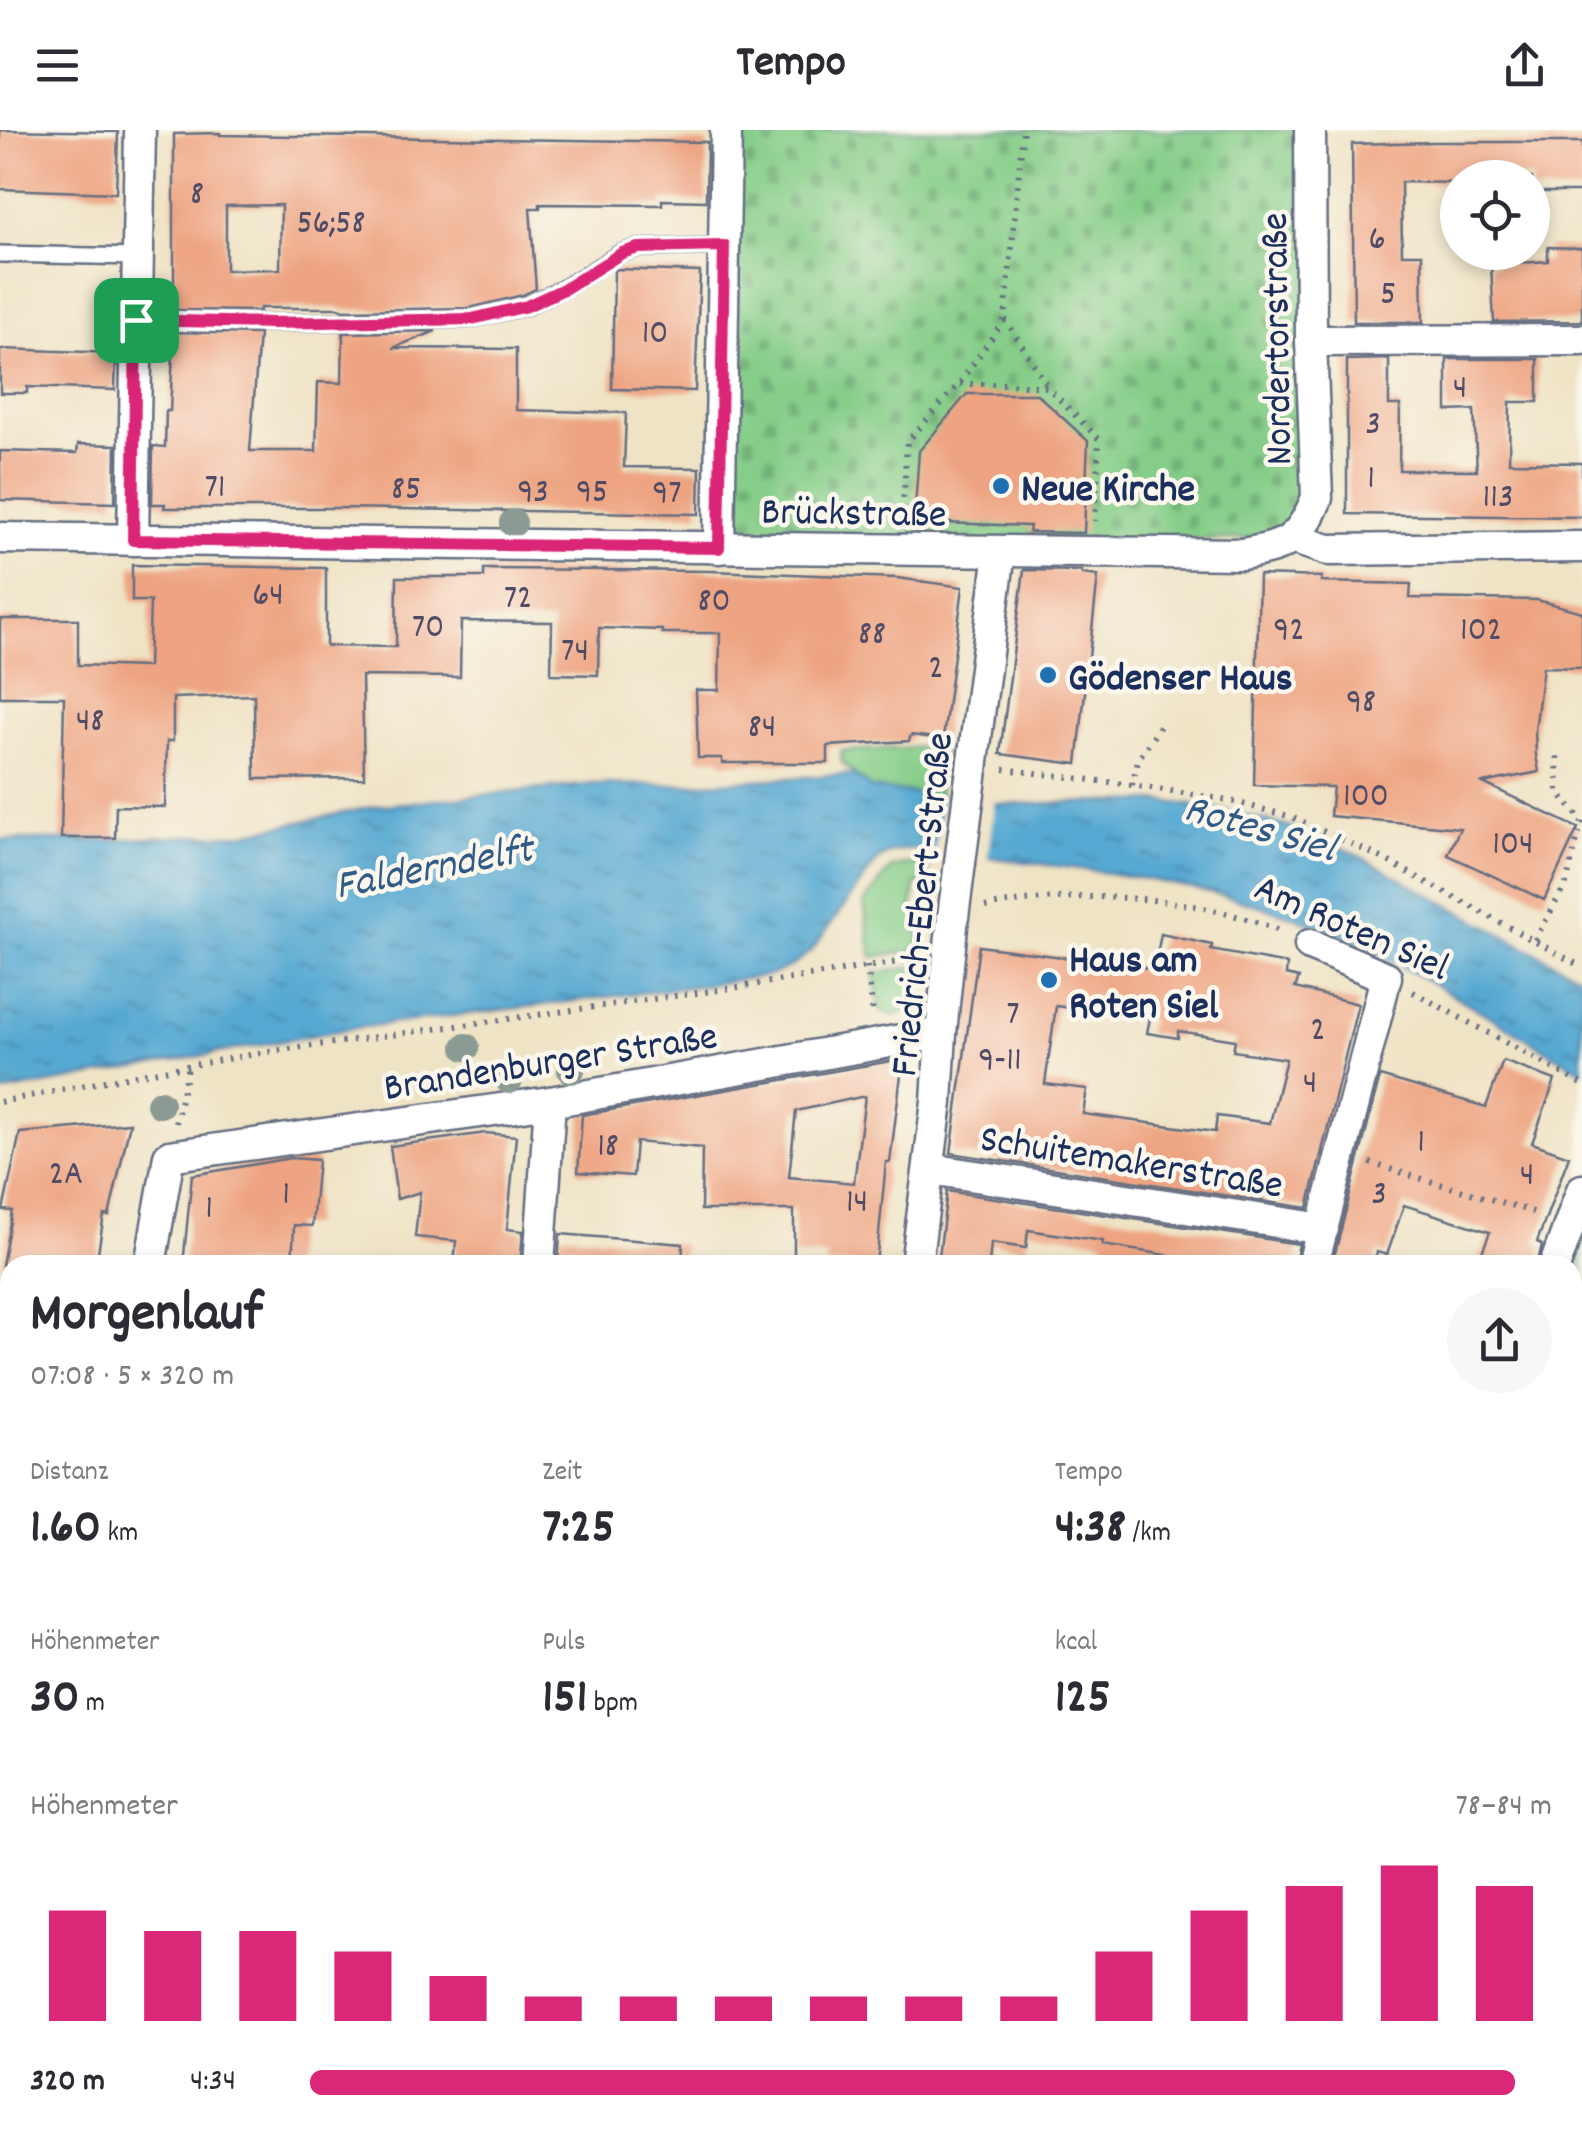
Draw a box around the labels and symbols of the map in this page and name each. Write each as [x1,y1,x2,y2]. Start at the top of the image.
house number: 8 [190,171,204,221]
house number: 56;58 [296,200,366,250]
street label: Nordertorstraße [1250,212,1311,466]
house number: 6 [1368,216,1386,266]
house number: 5 [1380,271,1396,321]
pin [94,278,179,363]
house number: 10 [642,310,668,360]
house number: 4 [1453,365,1467,415]
house number: 3 [1365,401,1381,451]
house number: 1 [1367,455,1375,505]
house number: 71 [204,464,226,514]
place label: Neue Kirche [1021,464,1195,521]
house number: 85 [391,466,421,516]
house number: 93 [517,469,549,519]
house number: 95 [576,469,608,519]
house number: 97 [652,470,682,520]
house number: 113 [1483,474,1513,524]
marker: Neue Kirche [990,475,1012,497]
street label: Brückstraße [761,486,947,547]
house number: 64 [252,572,284,622]
house number: 72 [504,575,532,625]
house number: 80 [697,578,731,628]
house number: 70 [412,604,444,654]
house number: 92 [1273,607,1305,657]
house number: 102 [1460,607,1502,657]
house number: 88 [858,611,886,661]
house number: 74 [561,628,589,678]
house number: 2 [928,645,944,695]
place label: Gödenser Haus [1068,653,1293,710]
marker: Gödenser Haus [1037,664,1059,686]
house number: 98 [1346,679,1376,729]
house number: 48 [76,698,104,748]
house number: 84 [748,704,776,754]
street label: Friedrich-Ebert-Straße [879,730,972,1079]
house number: 100 [1343,773,1389,823]
water label: Rotes Siel [1176,782,1345,883]
house number: 104 [1492,821,1534,871]
water label: Falderndelft [330,822,542,919]
street label: Am Roten Siel [1244,863,1457,999]
place label: Haus am Roten Siel [1069,935,1219,1038]
marker: Haus am Roten Siel [1038,969,1060,991]
house number: 7 [1006,991,1020,1041]
house number: 2 [1310,1007,1326,1057]
street label: Brandenburger Straße [380,1011,722,1120]
house number: 9-11 [978,1037,1022,1087]
house number: 4 [1303,1060,1317,1110]
street label: Schuitemakerstraße [975,1113,1286,1217]
house number: 1 [1417,1119,1425,1169]
house number: 18 [597,1123,619,1173]
house number: 2A [49,1151,83,1201]
house number: 4 [1520,1152,1534,1202]
house number: 1 [282,1171,290,1221]
house number: 3 [1371,1171,1387,1221]
house number: 14 [846,1179,868,1229]
house number: 1 [205,1185,213,1235]

